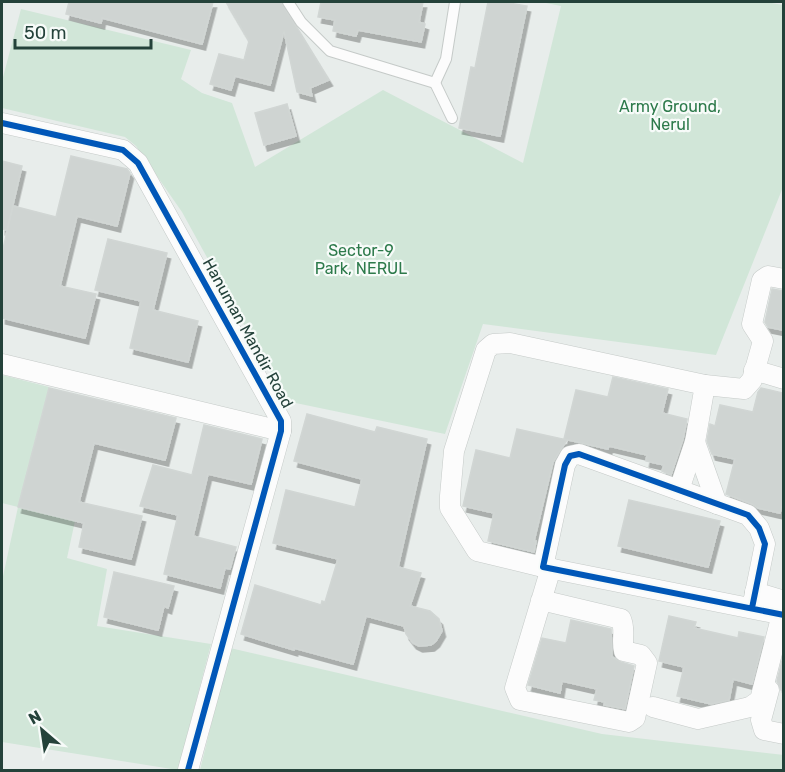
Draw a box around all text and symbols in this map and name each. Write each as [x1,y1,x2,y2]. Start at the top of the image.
scale bar [15,12,152,50]
text: 50 m [24,22,67,44]
park label: Army Ground, Nerul [619,97,721,134]
park label: Sector-9 Park, NERUL [315,241,407,278]
street label: Hanuman Mandir Road [199,255,297,411]
north arrow [12,700,72,760]
text: N [25,706,45,728]

